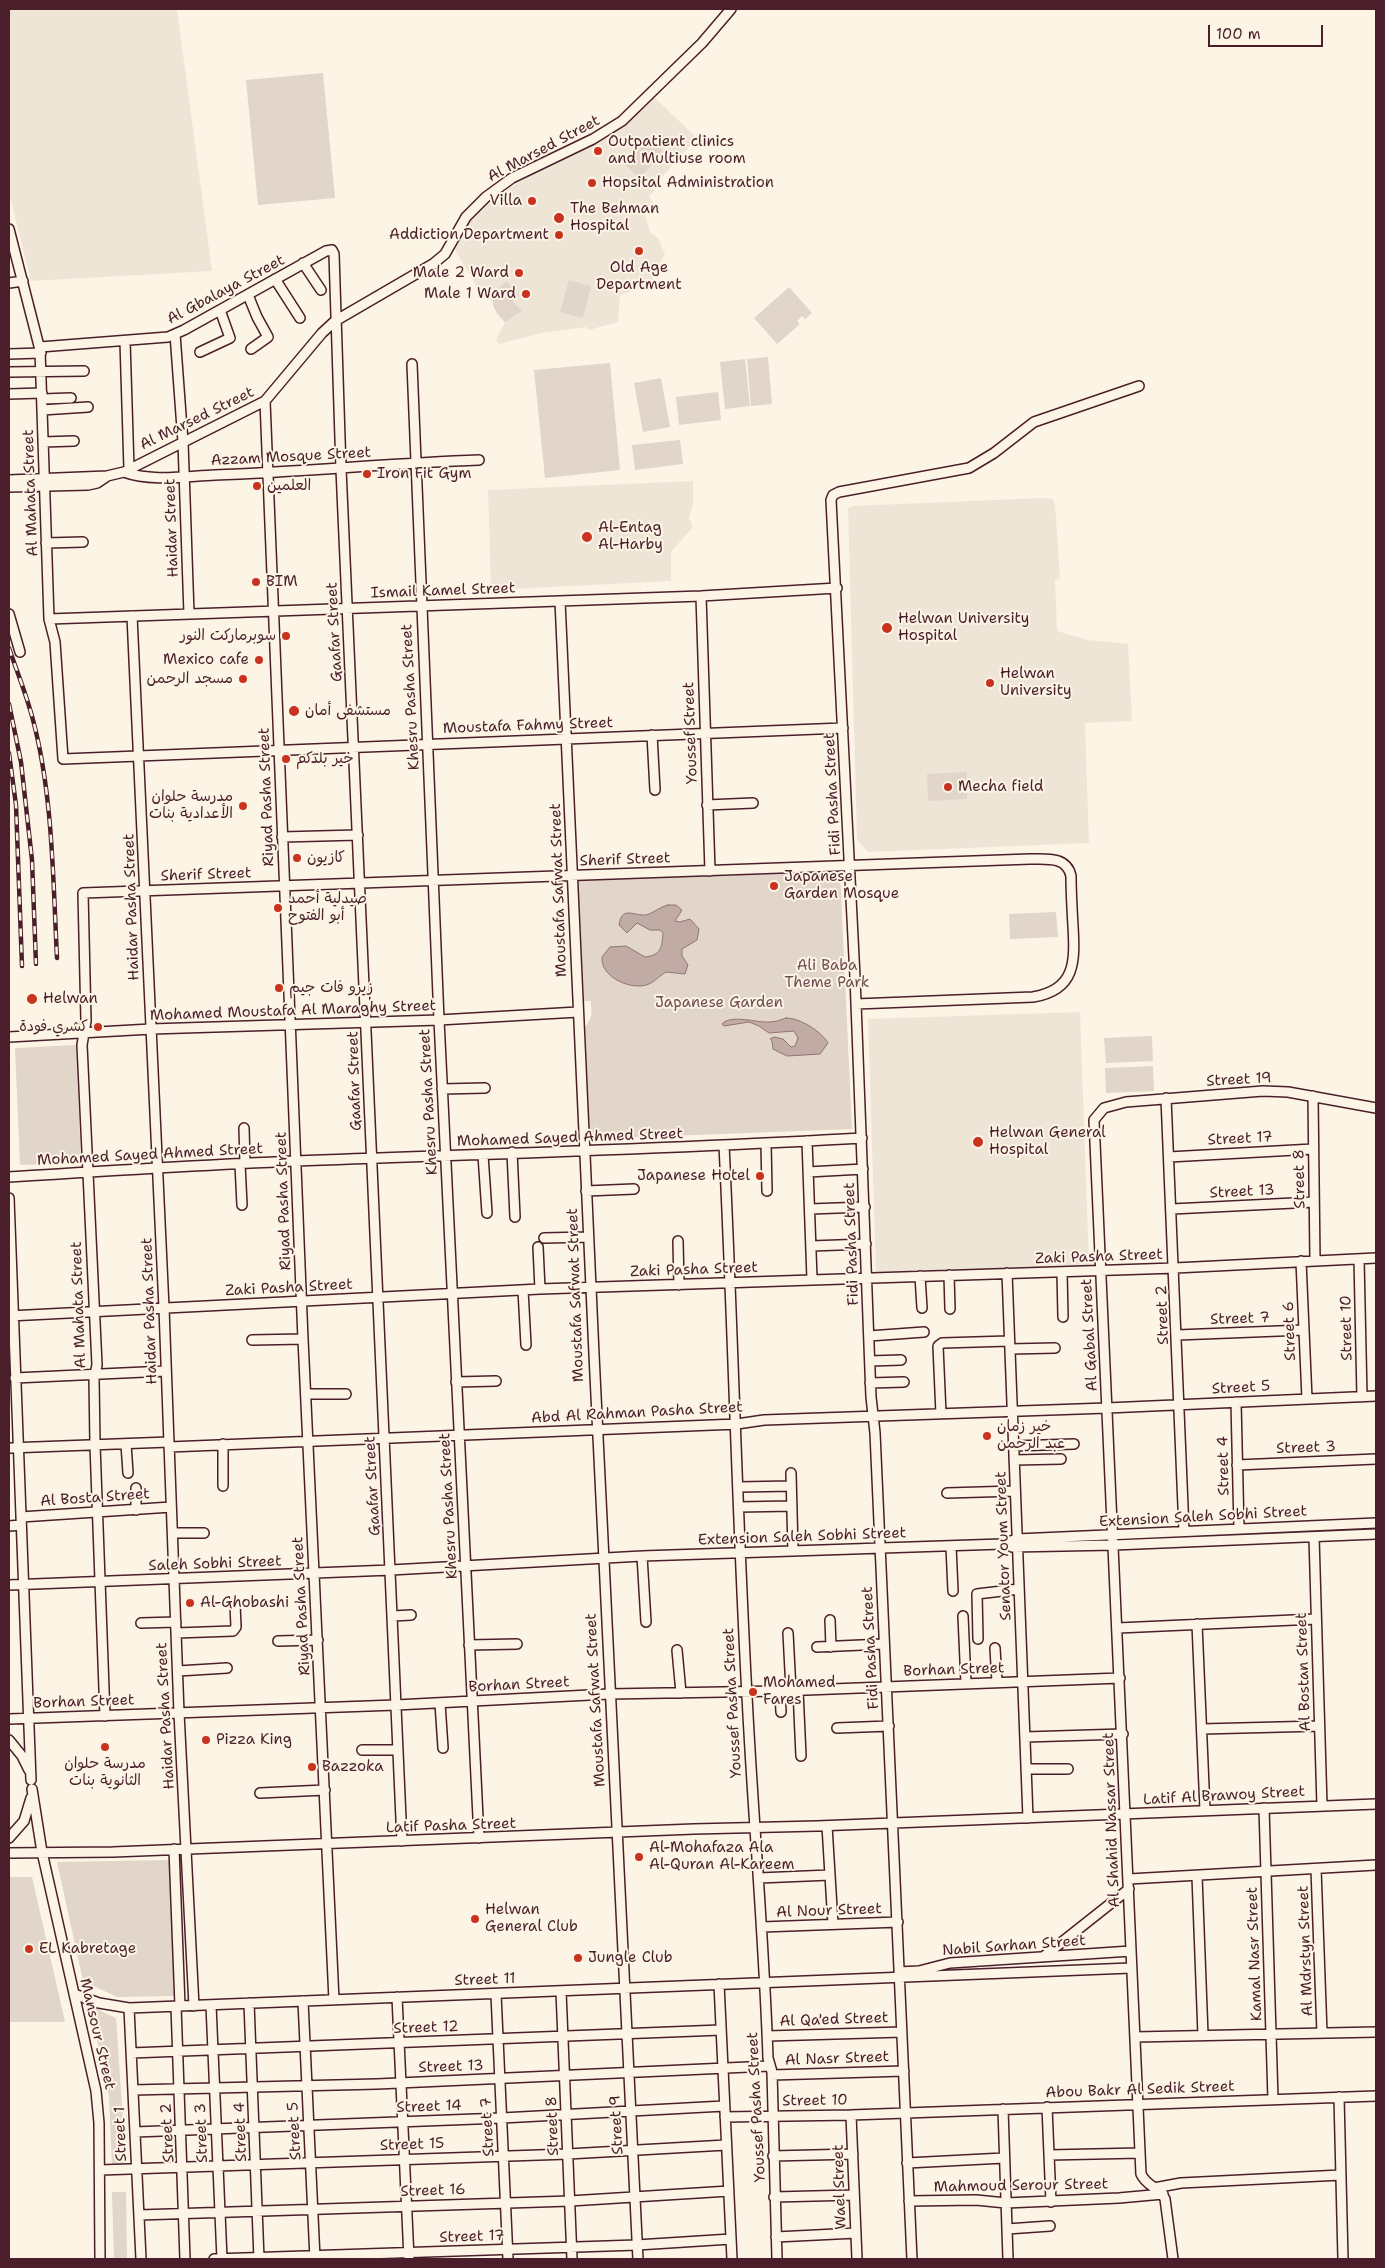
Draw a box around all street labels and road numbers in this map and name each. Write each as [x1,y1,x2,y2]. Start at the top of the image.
street label: Al Marsed Street [485,112,603,186]
street label: Al Gbalaya Street [164,251,288,329]
street label: Al Marsed Street [137,384,257,454]
street label: Al Mahata Street [20,429,42,557]
street label: Azzam Mosque Street [210,444,372,470]
street label: Haidar Street [161,478,183,578]
street label: Ismail Kamel Street [370,579,516,603]
street label: Gaafar Street [323,582,347,682]
street label: Khesru Pasha Street [398,623,424,771]
street label: Youssef Street [680,681,702,785]
street label: Moustafa Fahmy Street [443,714,613,738]
street label: Riyad Pasha Street [256,727,278,867]
street label: Fidi Pasha Street [821,732,845,856]
street label: Moustafa Safwat Street [547,803,571,977]
street label: Haidar Pasha Street [120,833,144,981]
street label: Sherif Street [579,849,671,871]
street label: Sherif Street [160,864,252,886]
street label: Mohamed Moustafa Al Maraghy Street [150,997,436,1025]
street label: Khesru Pasha Street [416,1028,442,1176]
street label: Gaafar Street [344,1031,366,1131]
street label: Street 19 [1206,1069,1272,1091]
street label: Mohamed Sayed Ahmed Street [457,1125,683,1151]
street label: Street 17 [1207,1128,1273,1150]
street label: Riyad Pasha Street [273,1131,295,1271]
street label: Mohamed Sayed Ahmed Street [37,1140,263,1170]
street label: Street 8 [1290,1149,1310,1209]
street label: Street 13 [1209,1181,1275,1203]
street label: Fidi Pasha Street [841,1182,863,1306]
street label: Moustafa Safwat Street [564,1208,588,1382]
street label: Haidar Pasha Street [138,1237,162,1385]
street label: Al Mahata Street [68,1241,90,1369]
street label: Zaki Pasha Street [1035,1246,1163,1268]
street label: Zaki Pasha Street [630,1259,758,1281]
street label: Zaki Pasha Street [225,1276,353,1300]
street label: Al Gabal Street [1078,1278,1102,1392]
street label: Street 2 [1153,1285,1173,1345]
street label: Street 10 [1337,1295,1357,1361]
street label: Street 6 [1280,1301,1300,1361]
street label: Street 7 [1210,1309,1270,1329]
street label: Street 5 [1211,1377,1271,1399]
street label: Abd Al Rahman Pasha Street [531,1398,743,1428]
street label: Khesru Pasha Street [436,1432,462,1580]
street label: Gaafar Street [361,1436,385,1536]
street label: Street 4 [1214,1436,1234,1496]
street label: Street 3 [1276,1438,1336,1458]
street label: Senator Youm Street [992,1471,1016,1621]
street label: Al Bosta Street [39,1485,151,1511]
street label: Extension Saleh Sobhi Street [1098,1503,1308,1531]
street label: Extension Saleh Sobhi Street [698,1524,906,1550]
street label: Riyad Pasha Street [289,1536,315,1676]
street label: Saleh Sobhi Street [148,1553,282,1575]
street label: Fidi Pasha Street [859,1586,883,1710]
street label: Al Bostan Street [1293,1612,1315,1732]
street label: Moustafa Safwat Street [582,1613,610,1787]
street label: Youssef Pasha Street [720,1627,746,1779]
street label: Haidar Pasha Street [153,1642,179,1790]
street label: Borhan Street [903,1659,1005,1681]
street label: Borhan Street [468,1673,570,1697]
street label: Borhan Street [33,1691,135,1713]
street label: Al Shahid Nassar Street [1100,1732,1124,1908]
street label: Latif Al Brawoy Street [1143,1783,1305,1809]
street label: Latif Pasha Street [386,1815,516,1837]
street label: Al Mdrstyn Street [1295,1885,1317,2017]
street label: Kamal Nasr Street [1244,1887,1266,2021]
street label: Al Nour Street [776,1900,882,1922]
street label: Nabil Sarhan Street [942,1932,1086,1960]
street label: Street 11 [454,1970,516,1990]
street label: Mansour Street [75,1976,119,2092]
street label: Al Qa'ed Street [779,2009,889,2031]
street label: Street 12 [393,2018,459,2038]
street label: Youssef Pasha Street [744,2031,770,2183]
street label: Al Nasr Street [784,2048,890,2070]
street label: Street 13 [418,2057,484,2077]
street label: Abou Bakr Al Sedik Street [1045,2078,1235,2102]
street label: Street 10 [782,2091,848,2111]
street label: Street 9 [606,2095,628,2155]
street label: Street 8 [543,2096,563,2156]
street label: Street 14 [396,2097,462,2117]
street label: Street 7 [477,2097,499,2157]
street label: Street 5 [284,2101,306,2161]
street label: Street 4 [231,2102,251,2162]
street label: Street 2 [157,2103,179,2163]
street label: Street 3 [192,2103,212,2163]
street label: Street 1 [111,2106,131,2162]
street label: Street 15 [379,2135,445,2155]
street label: Wael Street [830,2144,850,2230]
street label: Mahmoud Serour Street [934,2175,1108,2197]
street label: Street 16 [400,2181,466,2201]
street label: Street 17 [439,2227,505,2247]

